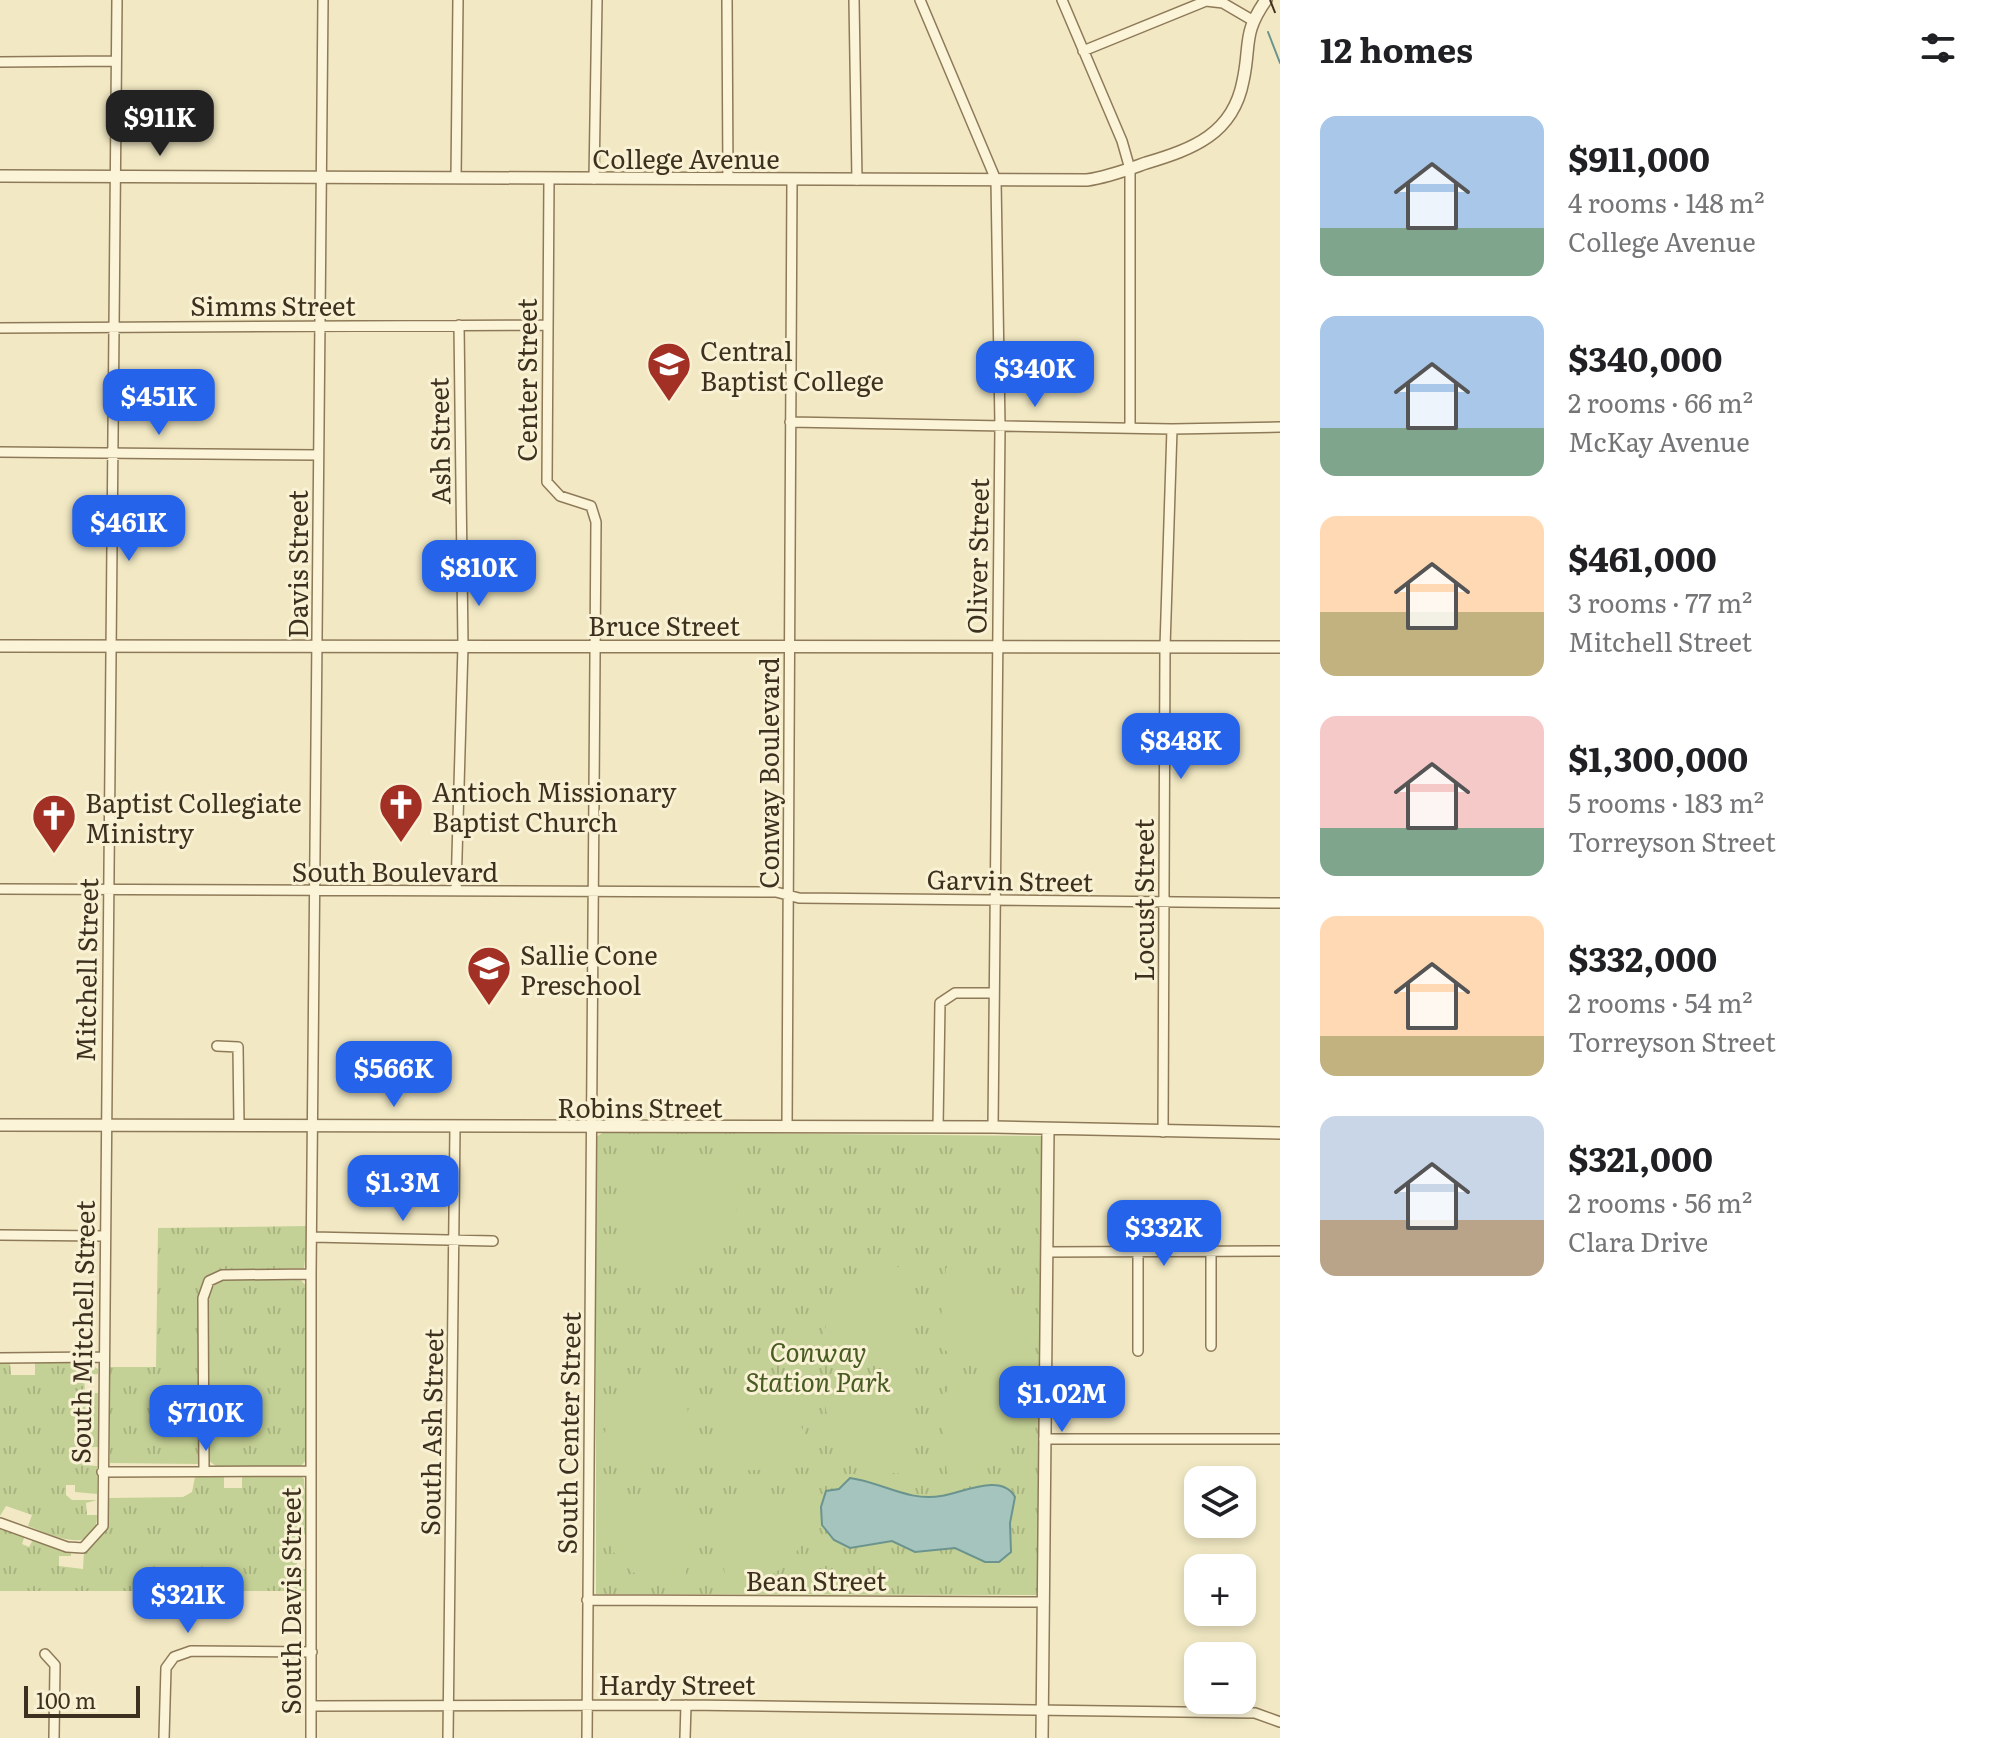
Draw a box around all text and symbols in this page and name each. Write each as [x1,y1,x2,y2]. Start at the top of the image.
text: 12 homes [1320,23,1473,73]
icon: filters [1916,26,1960,70]
pin: $911K [104,90,216,158]
text: $911K [124,96,196,135]
text: $911,000 [1568,132,1710,182]
street label: College Avenue [592,138,780,177]
icon: home [1384,148,1480,244]
text: 4 rooms · 148 m² [1568,182,1764,221]
text: College Avenue [1568,221,1756,260]
street label: Simms Street [190,285,356,324]
street label: Center Street [506,298,545,462]
place label: Central Baptist College [700,330,884,399]
text: $340,000 [1568,332,1722,382]
school or university icon: Central Baptist College [645,340,693,403]
pin: $340K [979,341,1091,409]
text: $340K [994,347,1076,386]
icon: home [1384,348,1480,444]
pin: $451K [103,369,215,437]
text: $451K [121,375,197,414]
street label: Ash Street [417,376,459,505]
text: 2 rooms · 66 m² [1568,382,1753,421]
text: McKay Avenue [1568,421,1750,460]
street label: Oliver Street [955,477,997,634]
street label: Davis Street [277,489,316,638]
pin: $461K [73,495,185,563]
text: $461K [90,501,168,540]
text: $461,000 [1568,532,1717,582]
pin: $810K [423,540,535,608]
text: $810K [440,546,518,585]
icon: home [1384,548,1480,644]
text: 3 rooms · 77 m² [1568,582,1752,621]
street label: Bruce Street [588,605,740,644]
text: Mitchell Street [1568,621,1752,660]
street label: Conway Boulevard [748,657,787,889]
pin: $848K [1125,713,1237,781]
text: $848K [1140,719,1222,758]
text: $1,300,000 [1568,732,1748,782]
icon: home [1384,748,1480,844]
place label: Antioch Missionary Baptist Church [432,771,677,840]
church icon: Antioch Missionary Baptist Church [377,781,425,844]
place label: Baptist Collegiate Ministry [85,782,302,851]
text: 5 rooms · 183 m² [1568,782,1764,821]
church icon: Baptist Collegiate Ministry [30,792,78,855]
street label: Locust Street [1123,818,1162,981]
text: Torreyson Street [1568,821,1776,860]
street label: South Boulevard [292,851,498,890]
street label: Garvin Street [926,858,1094,900]
street label: Mitchell Street [64,877,106,1062]
text: $332,000 [1568,932,1717,982]
place label: Sallie Cone Preschool [520,934,658,1003]
school or university icon: Sallie Cone Preschool [465,944,513,1007]
icon: home [1384,948,1480,1044]
text: 2 rooms · 54 m² [1568,982,1753,1021]
text: Torreyson Street [1568,1021,1776,1060]
pin: $566K [338,1041,450,1109]
text: $566K [354,1047,434,1086]
street label: Robins Street [557,1087,723,1126]
text: $321,000 [1568,1132,1713,1182]
icon: home [1384,1148,1480,1244]
pin: $1.3M [347,1155,459,1223]
text: $1.3M [366,1161,440,1200]
text: 2 rooms · 56 m² [1568,1182,1752,1221]
street label: South Mitchell Street [59,1200,103,1464]
pin: $332K [1108,1200,1220,1268]
text: $332K [1125,1206,1203,1245]
text: Clara Drive [1568,1221,1708,1260]
street label: South Center Street [545,1311,589,1555]
street label: South Ash Street [409,1328,451,1536]
park label: Conway Station Park [746,1331,891,1400]
pin: $1.02M [997,1366,1127,1434]
text: $1.02M [1017,1372,1107,1411]
pin: $710K [150,1385,262,1453]
text: $710K [167,1391,245,1430]
map controls [1184,1466,1256,1714]
button: layers [1184,1466,1256,1538]
street label: South Davis Street [270,1487,309,1715]
button: + [1184,1554,1256,1626]
street label: Bean Street [745,1560,887,1599]
pin: $321K [132,1567,244,1635]
text: $321K [151,1573,225,1612]
button: − [1184,1642,1256,1714]
street label: Hardy Street [598,1664,756,1703]
scale bar [24,1682,140,1718]
text: 100 m [36,1683,96,1716]

